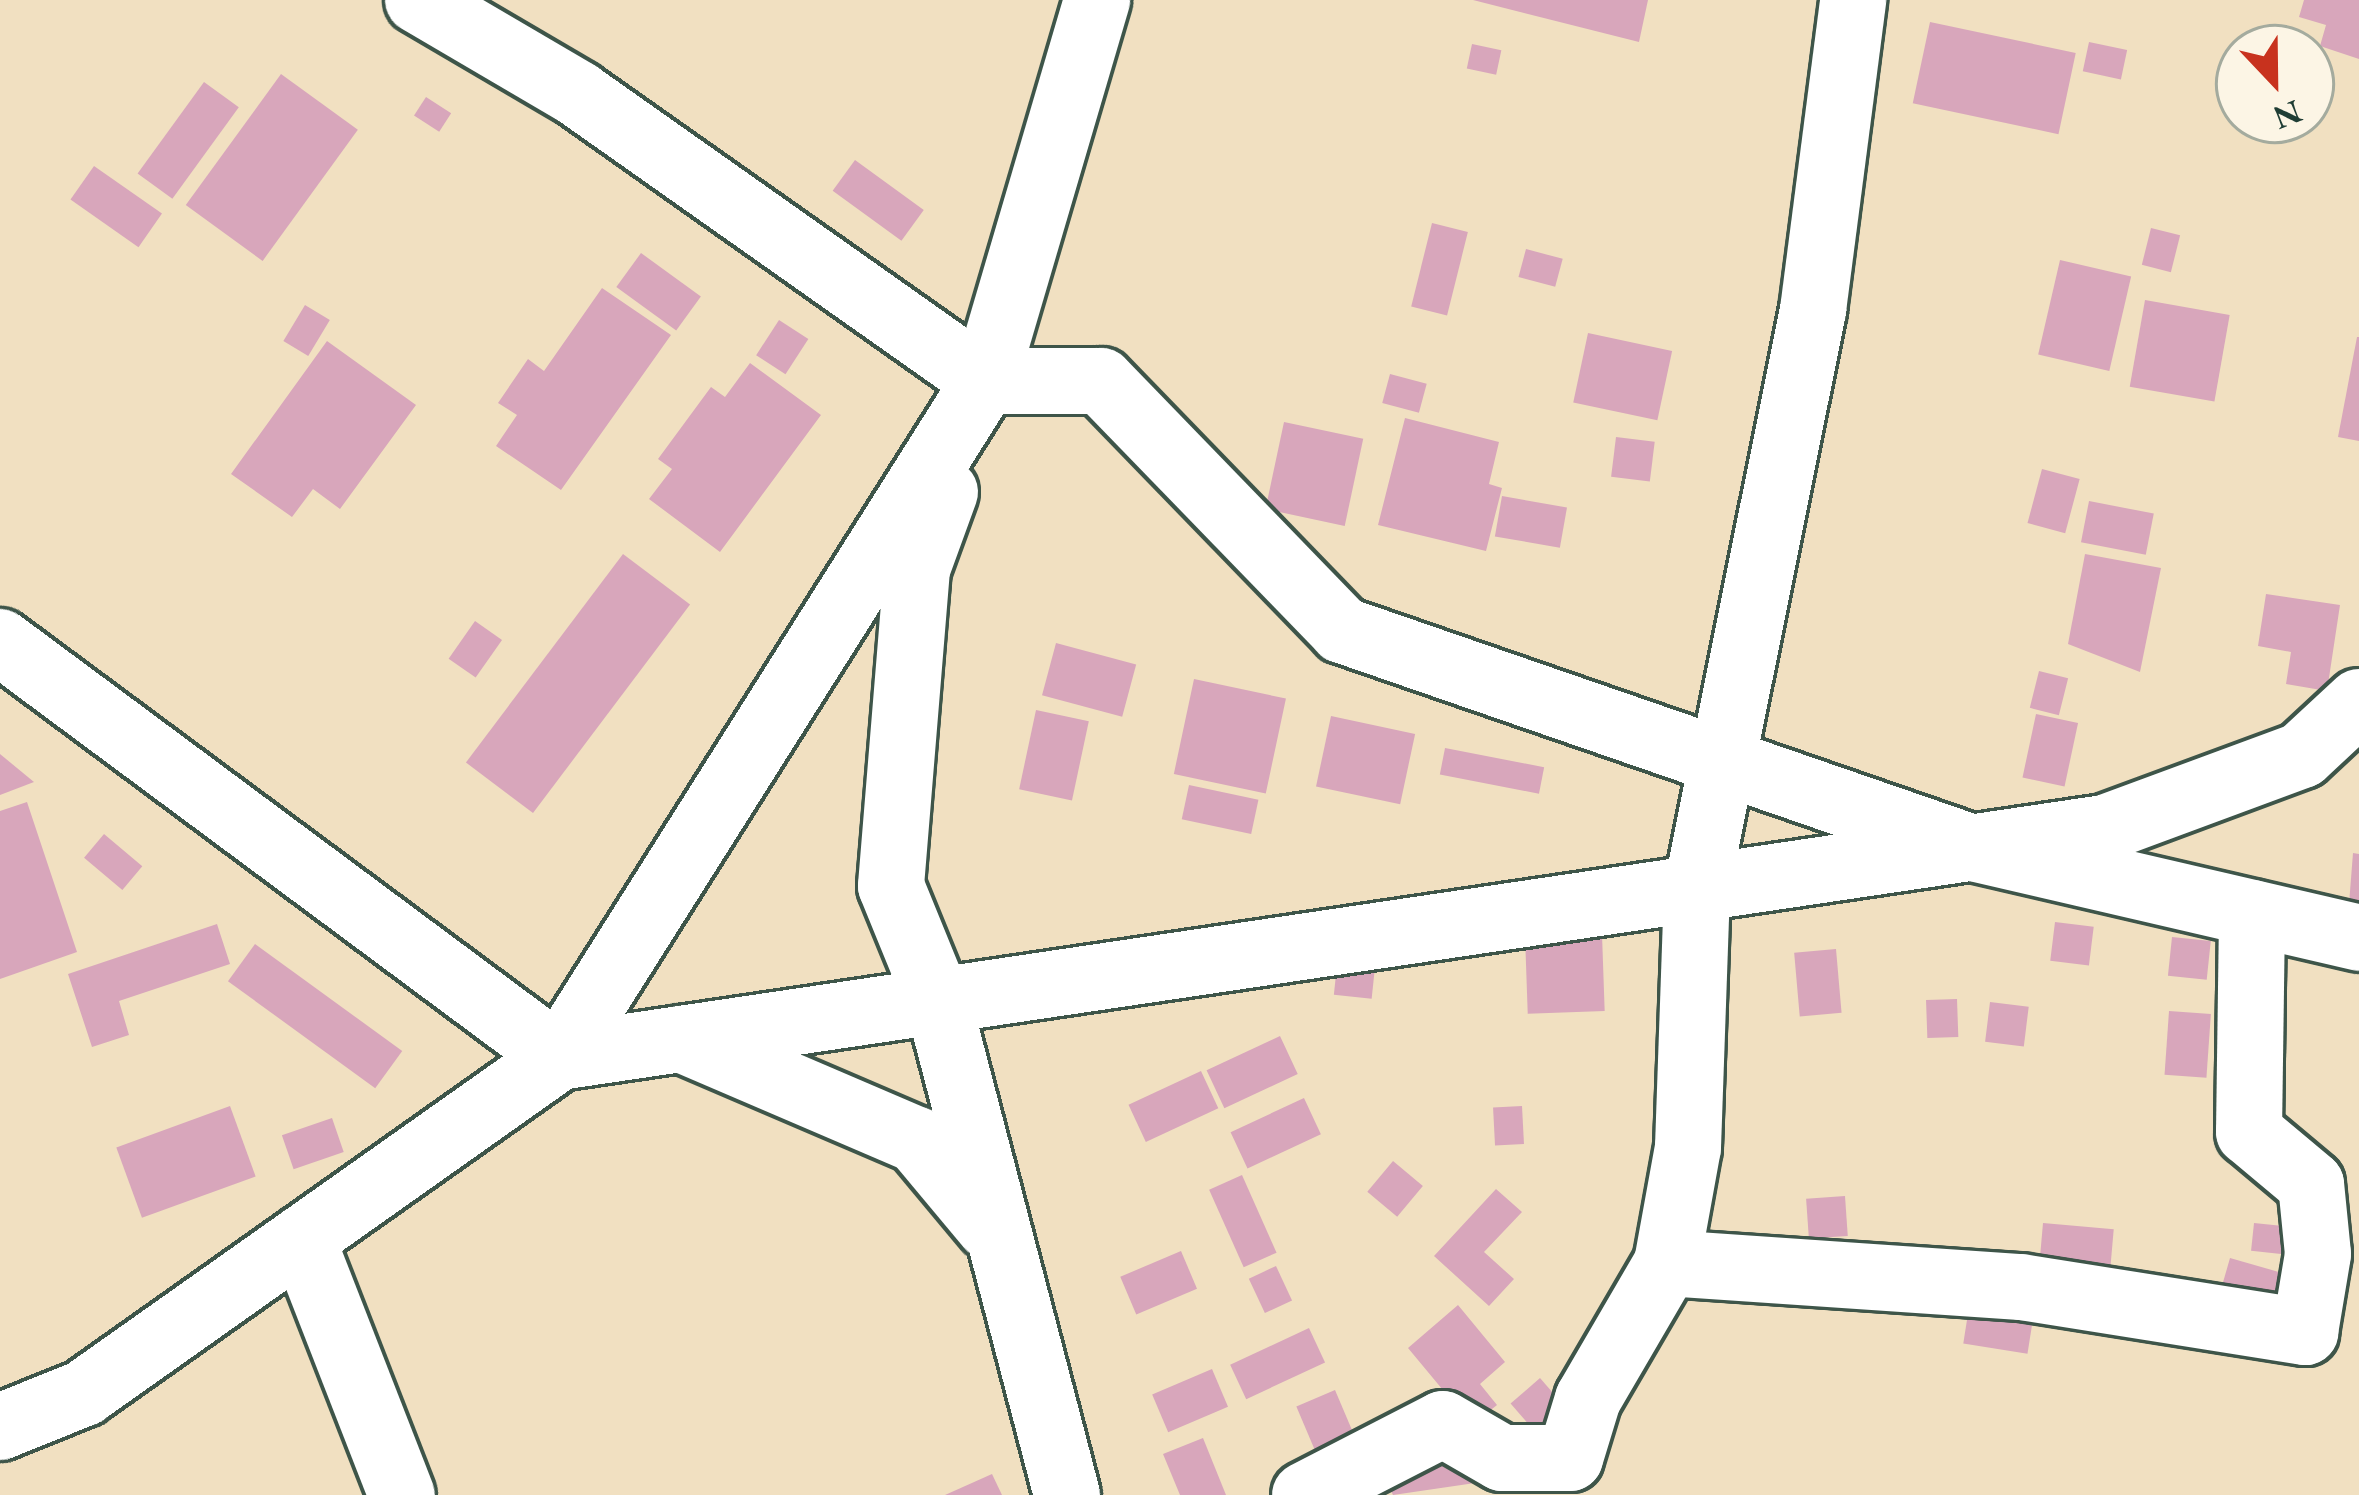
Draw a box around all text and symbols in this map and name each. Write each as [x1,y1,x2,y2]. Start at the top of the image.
north arrow [2215,24,2335,144]
text: N [2267,90,2308,140]

